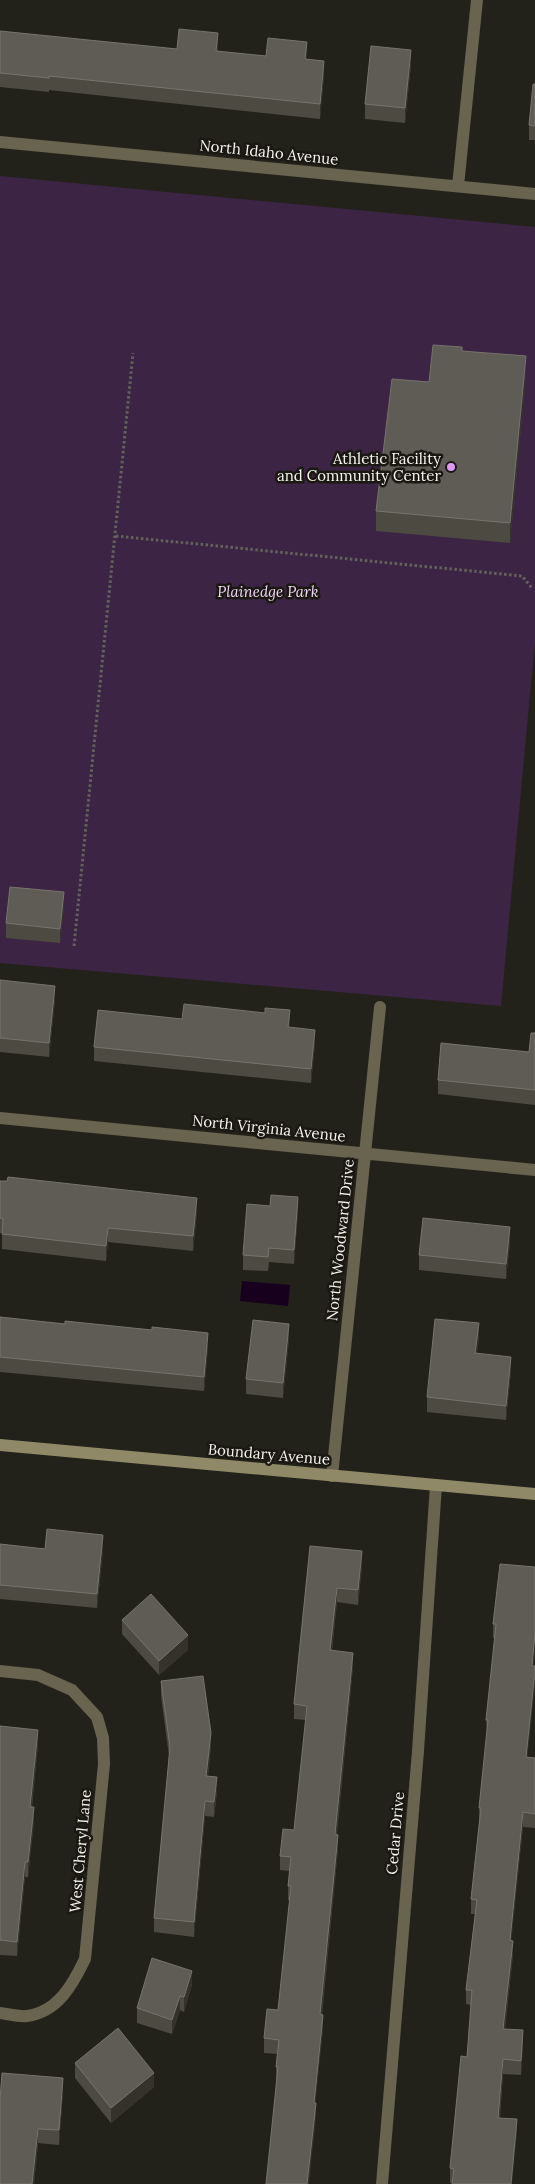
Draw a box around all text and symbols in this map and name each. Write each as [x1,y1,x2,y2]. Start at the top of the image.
street label: North Idaho Avenue [199,135,339,169]
place label: Athletic Facility and Community Center [277,449,441,485]
marker: Athletic Facility and Community Center [445,461,457,473]
park label: Plainedge Park [217,582,319,601]
street label: North Virginia Avenue [191,1110,347,1146]
street label: North Woodward Drive [322,1158,358,1322]
street label: Boundary Avenue [207,1439,331,1469]
street label: West Cheryl Lane [65,1789,95,1913]
street label: Cedar Drive [382,1791,408,1875]

